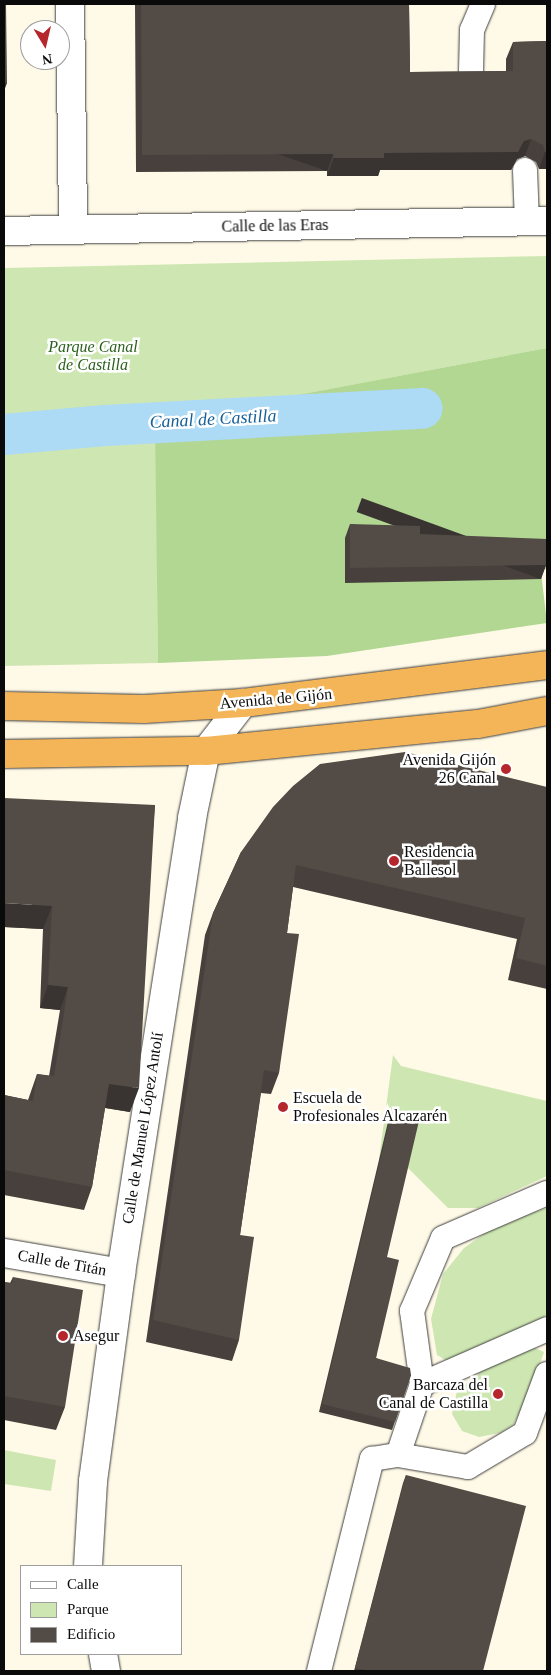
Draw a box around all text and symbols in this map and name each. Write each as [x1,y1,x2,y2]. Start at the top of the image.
north arrow [20,20,70,70]
text: N [41,51,53,68]
street label: Calle de las Eras [221,215,329,237]
park label: Parque Canal de Castilla [48,337,138,375]
water label: Canal de Castilla [149,405,277,433]
street label: Avenida de Gijón [219,685,333,713]
place label: Avenida Gijón 26 Canal [403,750,496,788]
marker: Avenida Gijón 26 Canal [500,763,512,775]
place label: Residencia Ballesol [404,842,474,880]
marker: Residencia Ballesol [388,855,400,867]
street label: Calle de Manuel López Antolí [118,1030,168,1226]
place label: Escuela de Profesionales Alcazarén [293,1088,448,1126]
marker: Escuela de Profesionales Alcazarén [277,1101,289,1113]
street label: Calle de Titán [16,1246,108,1280]
place label: Asegur [73,1326,119,1346]
marker: Asegur [57,1330,69,1342]
place label: Barcaza del Canal de Castilla [379,1375,488,1413]
marker: Barcaza del Canal de Castilla [492,1388,504,1400]
legend [20,1565,182,1655]
text: Calle [67,1576,99,1592]
text: Parque [67,1601,109,1617]
text: Edificio [67,1626,115,1642]

